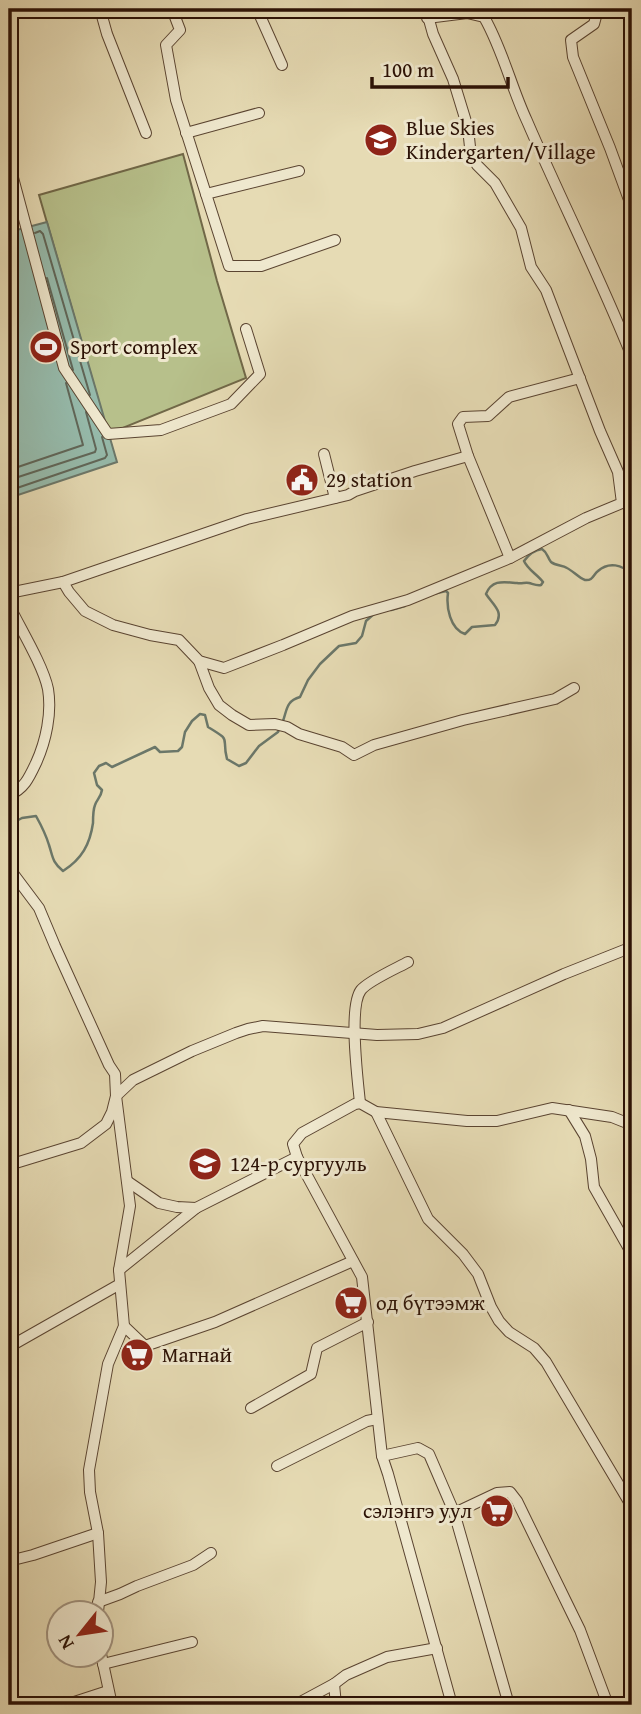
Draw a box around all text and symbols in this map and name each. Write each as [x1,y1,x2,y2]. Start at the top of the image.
scale bar [372,46,508,90]
text: 100 m [382,54,434,85]
place label: Blue Skies Kindergarten/Village [406,112,596,167]
school or university icon: Blue Skies Kindergarten/Village [362,121,400,159]
sports icon: Sport complex [27,328,65,366]
place label: Sport complex [70,331,198,362]
public building icon: 29 station [283,461,321,499]
place label: 29 station [326,464,413,495]
school or university icon: 124-р сургууль [186,1145,224,1183]
place label: 124-р сургууль [230,1148,367,1179]
supermarket icon: од бүтээмж [332,1284,370,1322]
place label: од бүтээмж [376,1287,485,1318]
supermarket icon: Магнай [118,1336,156,1374]
place label: Магнай [162,1339,232,1370]
supermarket icon: сэлэнгэ уул [478,1492,516,1530]
place label: сэлэнгэ уул [363,1495,472,1526]
north arrow [46,1598,116,1668]
text: N [50,1630,81,1655]

